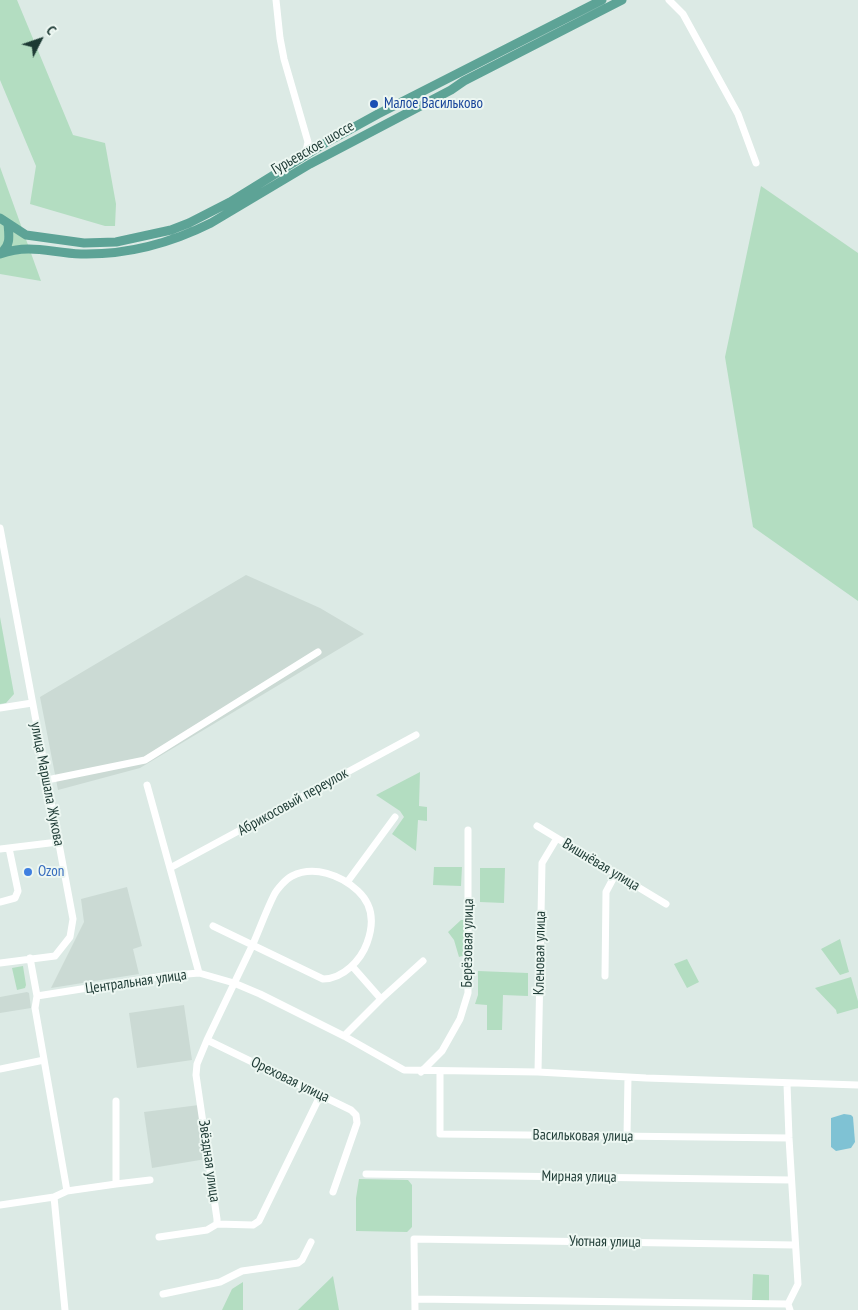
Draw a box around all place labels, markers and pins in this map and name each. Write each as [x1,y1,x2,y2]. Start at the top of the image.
place label: Малое Васильково [384,95,483,113]
marker: Малое Васильково [368,98,380,110]
place label: Ozon [38,863,64,881]
marker: Ozon [22,866,34,878]

